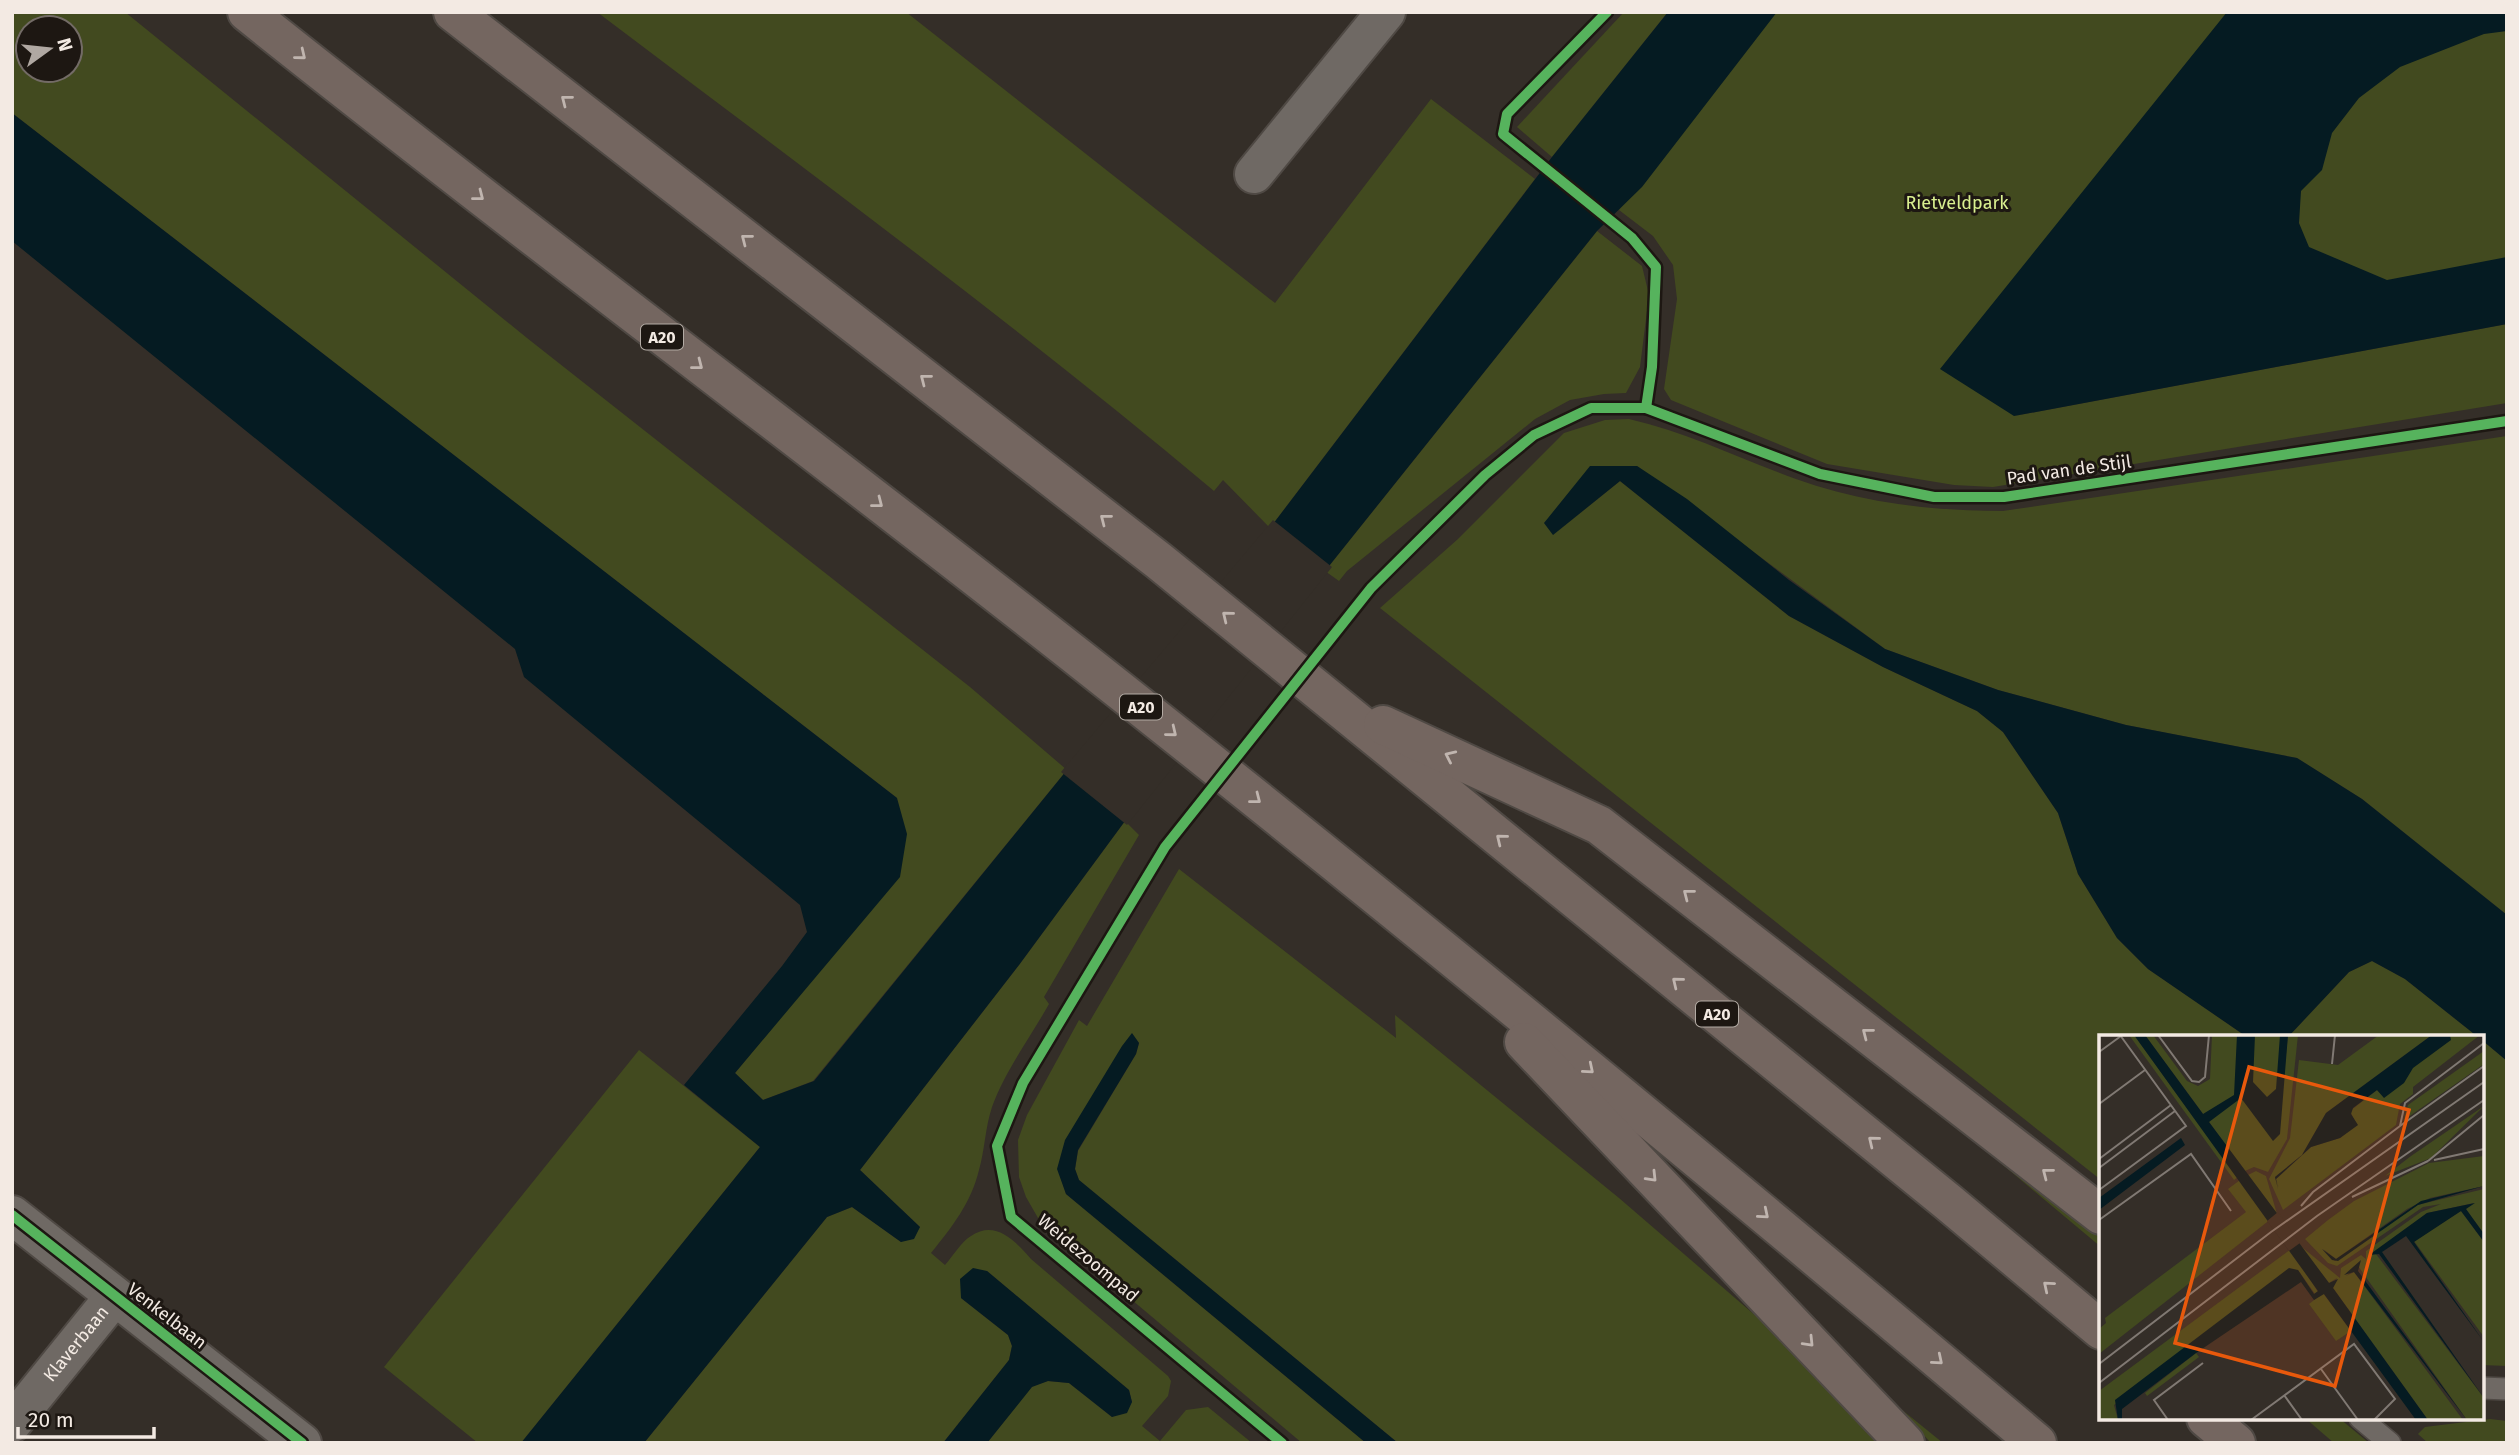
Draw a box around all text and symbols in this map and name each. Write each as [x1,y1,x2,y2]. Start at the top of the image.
north arrow [14,14,84,84]
text: N [52,36,78,54]
one-way arrow [292,47,305,59]
one-way arrow [562,95,574,108]
one-way arrow [471,187,484,200]
park label: Rietveldpark [1905,192,2009,214]
one-way arrow [741,235,753,248]
road number: A20 [641,324,683,350]
one-way arrow [690,356,703,369]
one-way arrow [921,375,933,388]
street label: Pad van de Stijl [2005,450,2133,490]
one-way arrow [871,495,883,508]
one-way arrow [1100,514,1112,527]
one-way arrow [1222,612,1234,625]
road number: A20 [1120,694,1162,720]
one-way arrow [1164,723,1176,736]
one-way arrow [1445,750,1457,764]
one-way arrow [1248,790,1260,803]
one-way arrow [1496,835,1509,847]
one-way arrow [1683,889,1695,902]
one-way arrow [1673,978,1685,991]
road number: A20 [1696,1002,1738,1026]
one-way arrow [1863,1029,1875,1042]
inset map [2099,1035,2484,1420]
one-way arrow [1580,1061,1593,1073]
one-way arrow [1869,1137,1882,1149]
one-way arrow [2042,1168,2055,1181]
one-way arrow [1644,1169,1657,1182]
one-way arrow [1755,1206,1768,1218]
street label: Weidezoompad [1033,1209,1143,1307]
street label: Venkelbaan [123,1278,211,1354]
one-way arrow [2044,1282,2057,1294]
street label: Klaverbaan [39,1301,114,1386]
one-way arrow [1801,1334,1813,1347]
one-way arrow [1930,1352,1943,1364]
scale bar [18,1396,154,1440]
text: 20 m [28,1407,74,1433]

